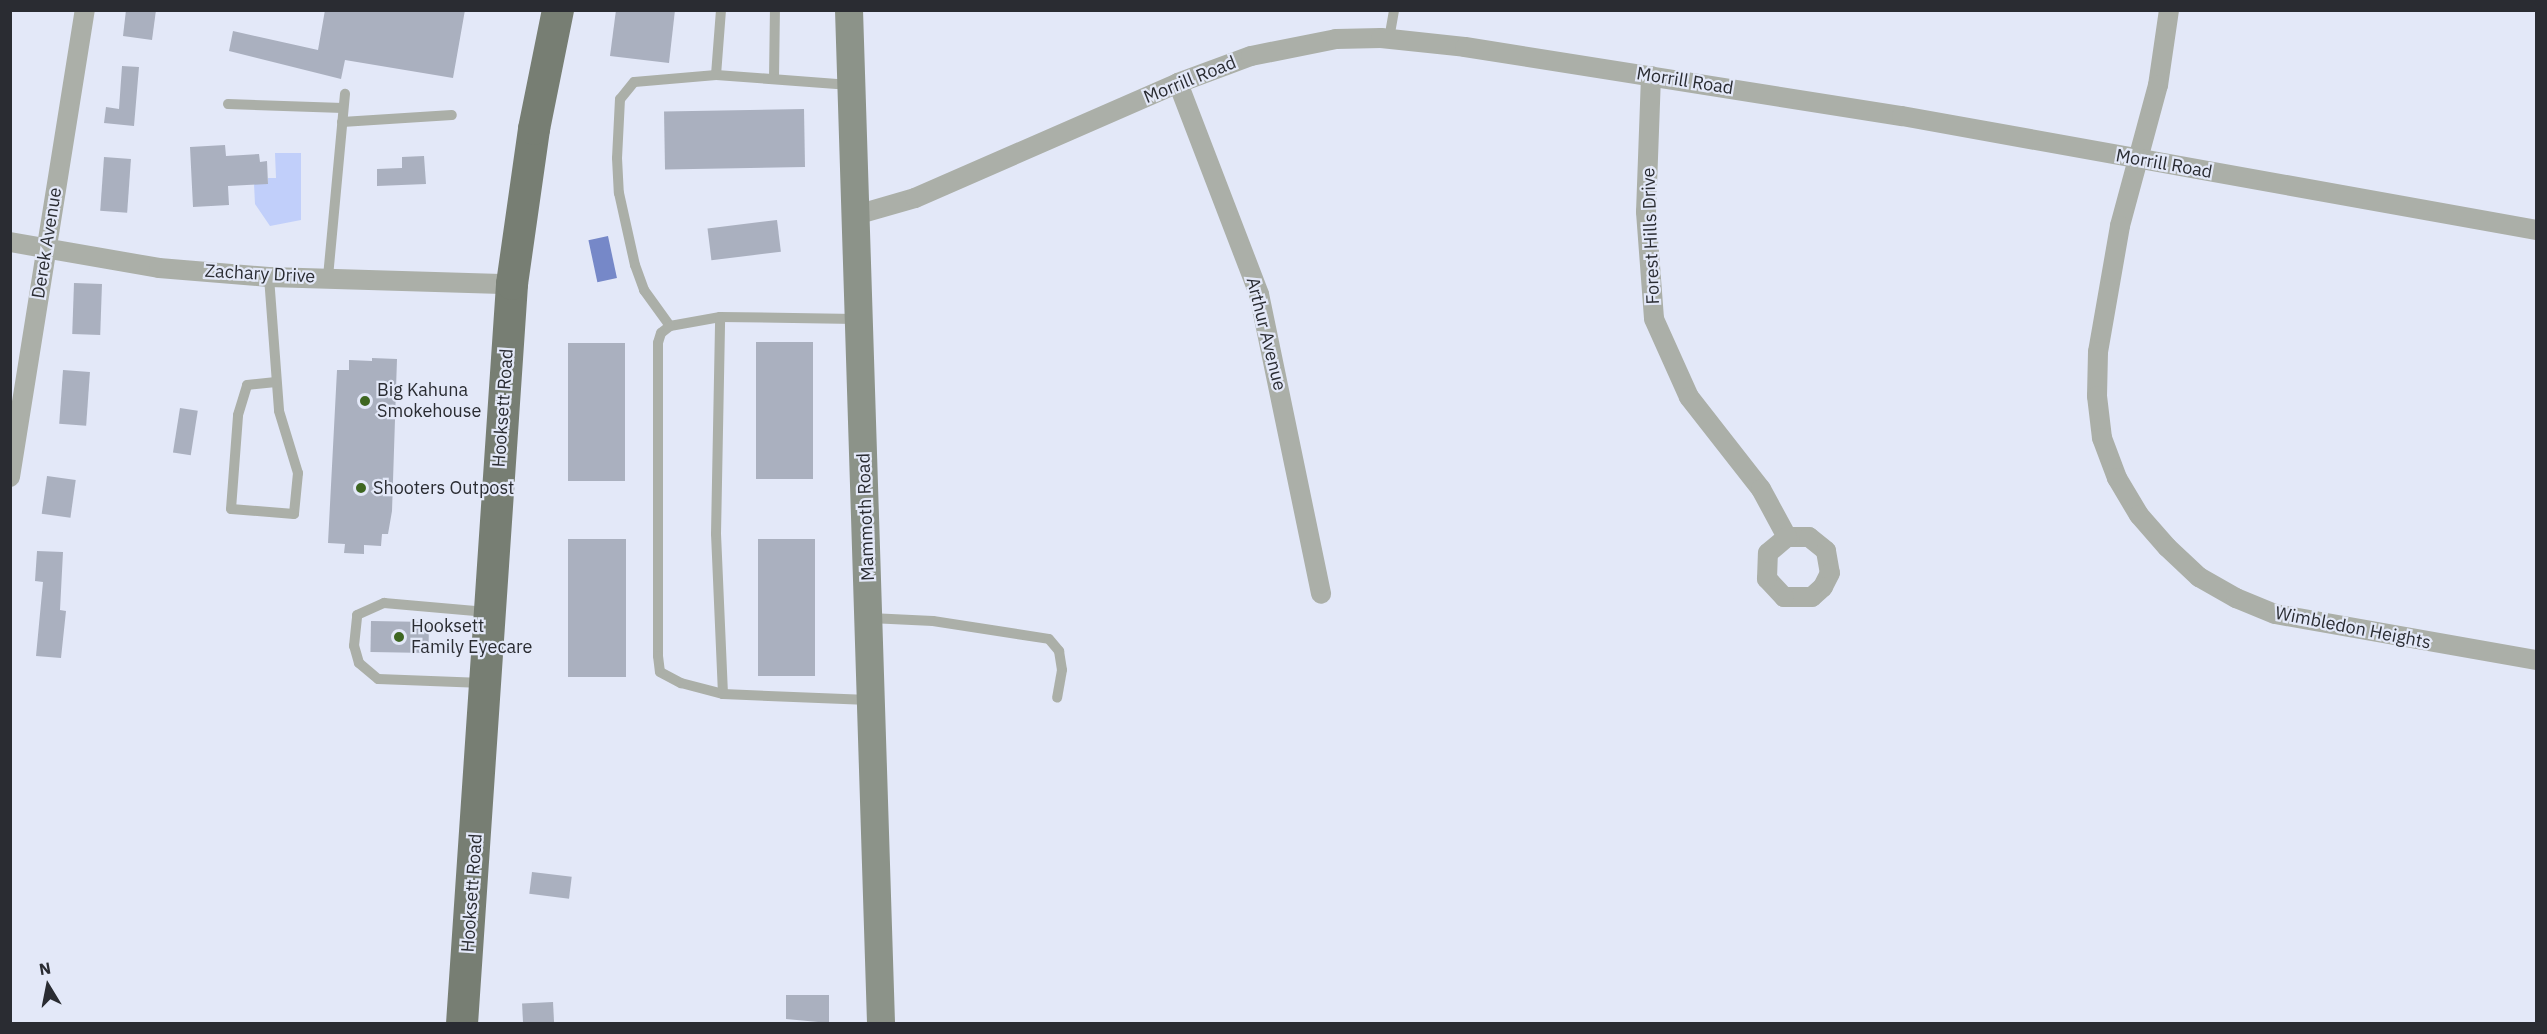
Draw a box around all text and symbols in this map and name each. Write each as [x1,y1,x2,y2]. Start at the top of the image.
street label: Morrill Road [1141,52,1239,108]
street label: Morrill Road [1635,63,1735,99]
street label: Morrill Road [2114,145,2214,183]
street label: Forest Hills Drive [1638,167,1664,305]
street label: Derek Avenue [28,186,66,300]
street label: Zachary Drive [204,260,316,288]
street label: Arthur Avenue [1241,275,1291,393]
street label: Hooksett Road [488,348,518,468]
place label: Big Kahuna Smokehouse [377,380,481,422]
marker: Big Kahuna Smokehouse [358,394,372,408]
street label: Mammoth Road [853,453,879,581]
place label: Shooters Outpost [373,477,514,499]
marker: Shooters Outpost [354,481,368,495]
street label: Wimbledon Heights [2273,602,2433,654]
place label: Hooksett Family Eyecare [411,616,532,658]
marker: Hooksett Family Eyecare [392,630,406,644]
street label: Hooksett Road [457,833,487,953]
north arrow [18,956,78,1016]
text: N [37,957,52,979]

